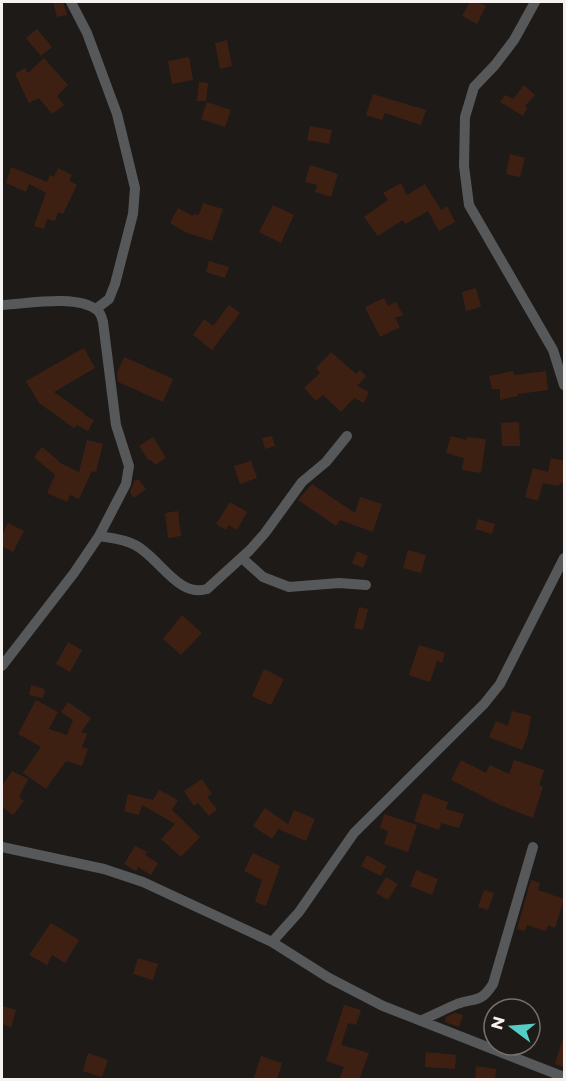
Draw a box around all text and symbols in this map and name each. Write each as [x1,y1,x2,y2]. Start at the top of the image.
north arrow [482,997,542,1057]
text: N [487,1014,509,1032]

